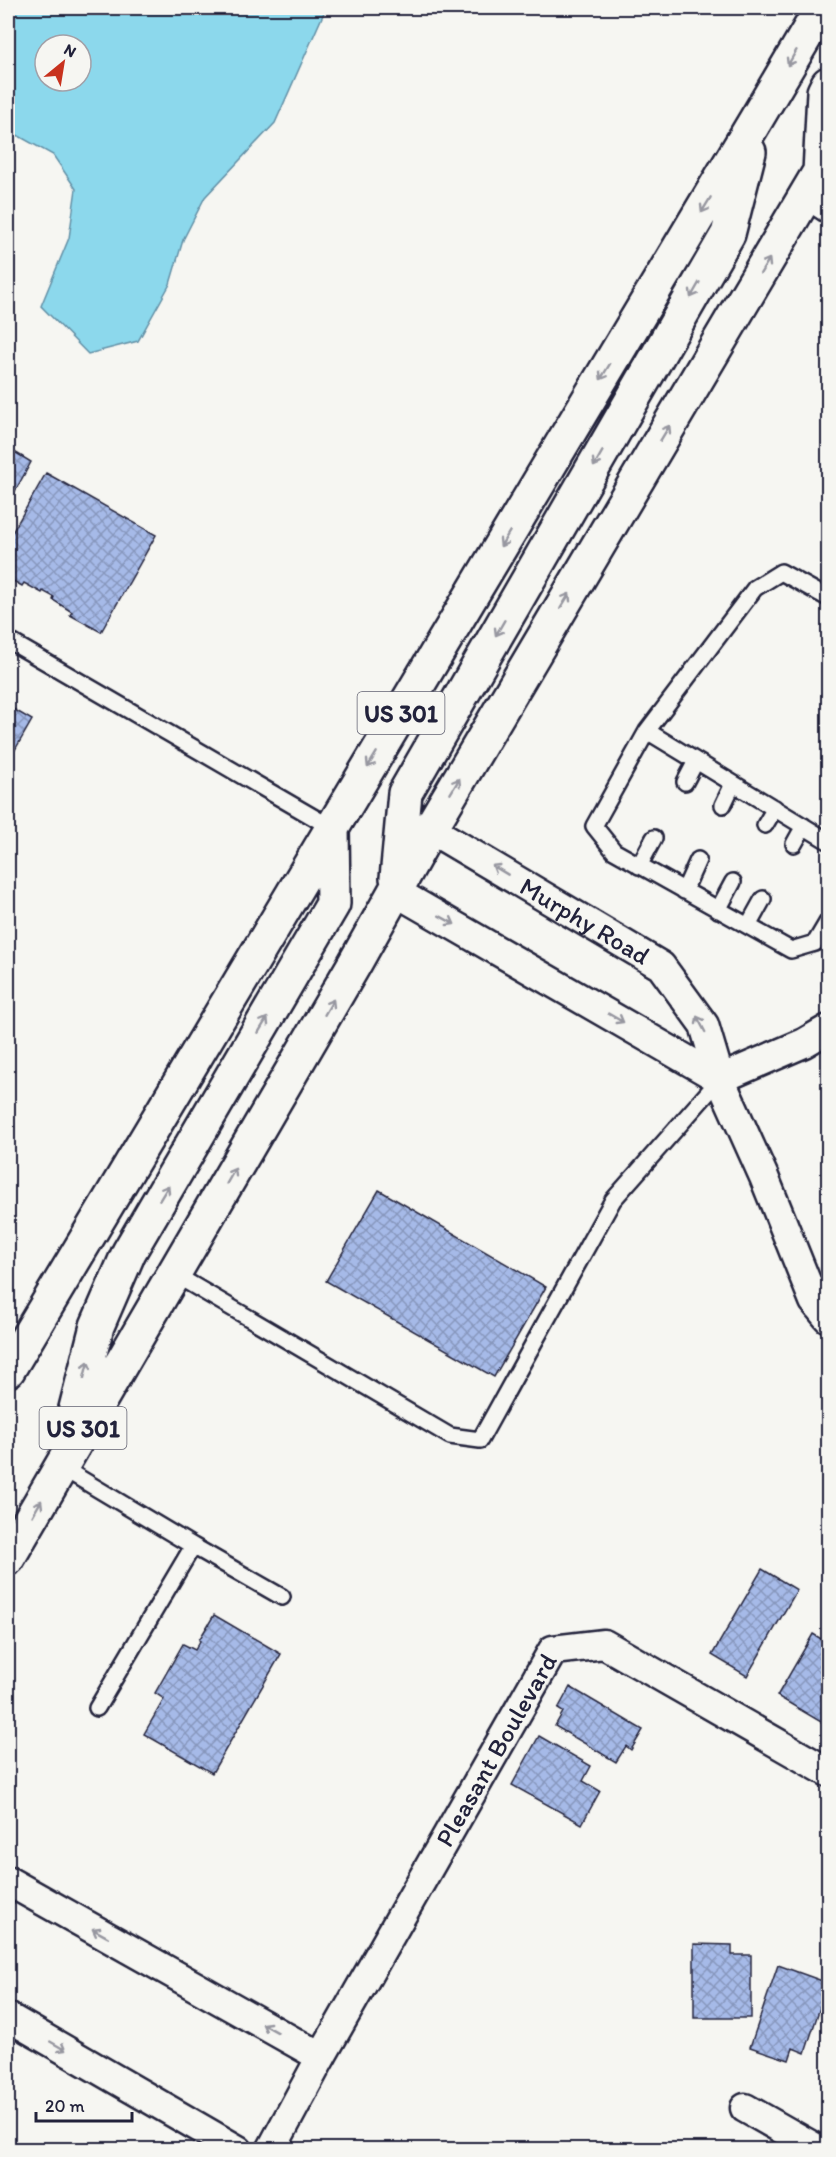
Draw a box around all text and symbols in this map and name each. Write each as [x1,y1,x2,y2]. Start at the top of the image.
north arrow [33,33,93,93]
text: N [61,40,80,61]
one-way arrow [786,49,798,66]
one-way arrow [699,196,711,213]
one-way arrow [760,258,772,275]
one-way arrow [689,282,701,299]
one-way arrow [599,363,611,380]
one-way arrow [660,425,672,442]
one-way arrow [592,450,604,467]
one-way arrow [499,530,511,547]
one-way arrow [560,593,572,610]
one-way arrow [494,619,506,636]
road number: US 301 [358,692,444,734]
one-way arrow [366,751,378,768]
one-way arrow [449,778,461,795]
one-way arrow [492,864,509,876]
street label: Murphy Road [514,870,656,972]
one-way arrow [438,915,455,927]
one-way arrow [324,999,336,1016]
one-way arrow [607,1013,624,1025]
one-way arrow [695,1016,707,1033]
one-way arrow [258,1017,270,1034]
one-way arrow [225,1168,237,1185]
one-way arrow [159,1184,170,1202]
one-way arrow [80,1361,92,1380]
road number: US 301 [40,1407,127,1449]
one-way arrow [32,1499,43,1517]
street label: Pleasant Boulevard [428,1648,564,1852]
one-way arrow [92,1927,109,1939]
one-way arrow [262,2022,279,2034]
one-way arrow [49,2040,66,2052]
scale bar [36,2085,132,2123]
text: 20 m [45,2095,85,2117]

